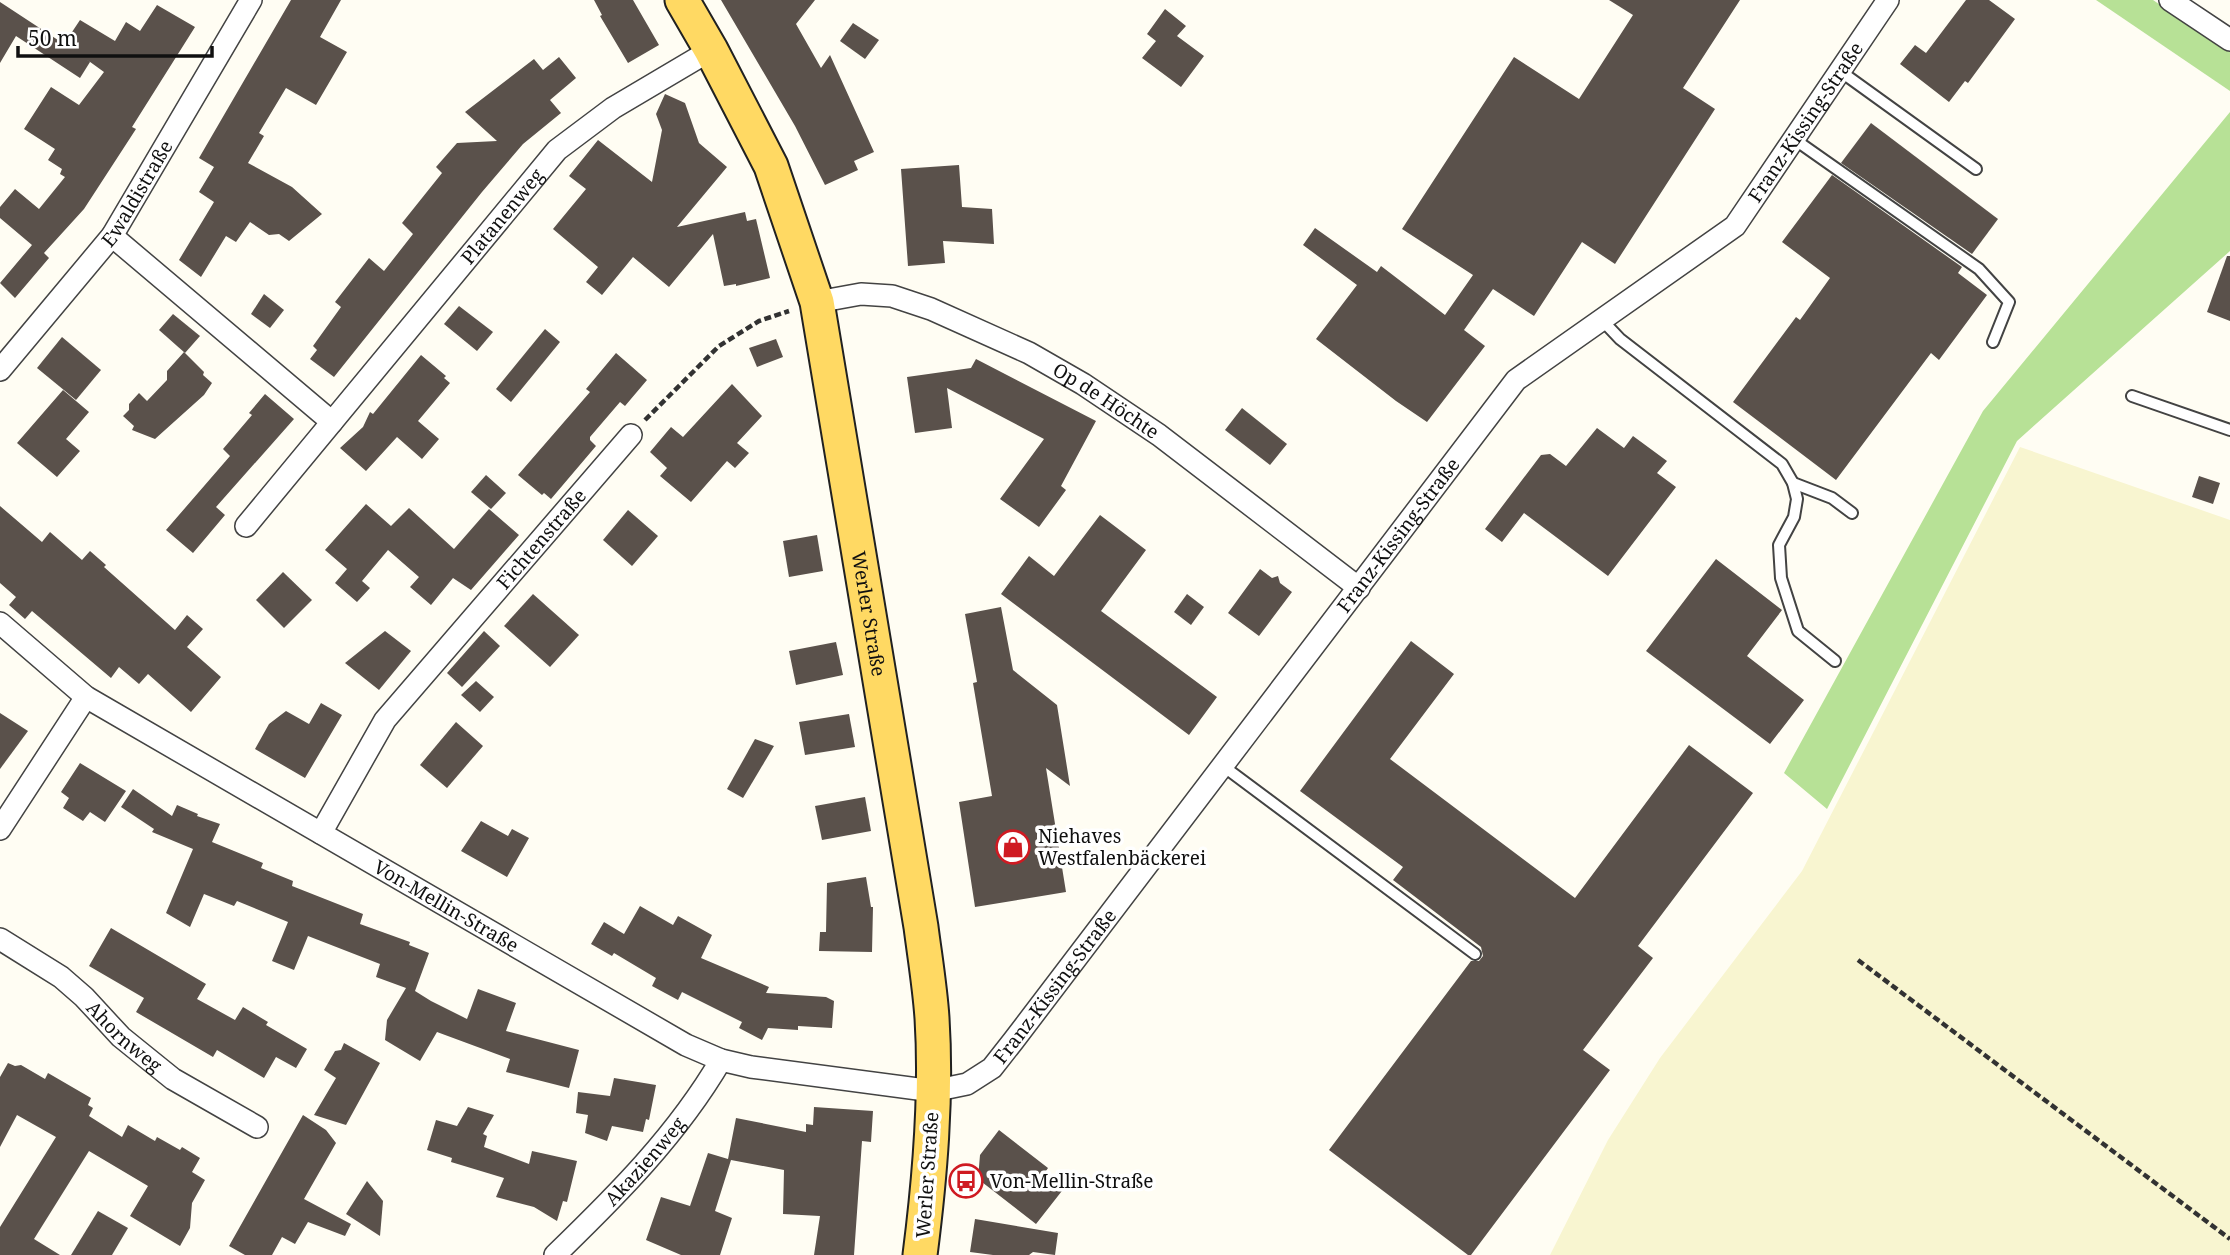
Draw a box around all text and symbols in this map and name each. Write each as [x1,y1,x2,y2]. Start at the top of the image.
scale bar [18,14,212,58]
text: 50 m [28,24,77,52]
street label: Franz-Kissing-Straße [1742,37,1869,207]
street label: Ewaldistraße [95,135,179,252]
street label: Platanenweg [455,163,550,270]
street label: Op de Höchte [1048,357,1164,445]
street label: Franz-Kissing-Straße [1331,452,1465,618]
street label: Fichtenstraße [491,483,592,595]
street label: Werler Straße [846,549,892,678]
place label: Niehaves Westfalenbäckerei [1038,823,1206,871]
shop icon: Niehaves Westfalenbäckerei [994,828,1032,866]
street label: Von-Mellin-Straße [369,854,524,958]
street label: Franz-Kissing-Straße [987,904,1122,1069]
street label: Ahornweg [81,995,168,1078]
street label: Akazienweg [599,1111,691,1211]
street label: Werler Straße [910,1111,944,1239]
bus stop icon: Von-Mellin-Straße [947,1162,985,1200]
place label: Von-Mellin-Straße [990,1168,1154,1194]

